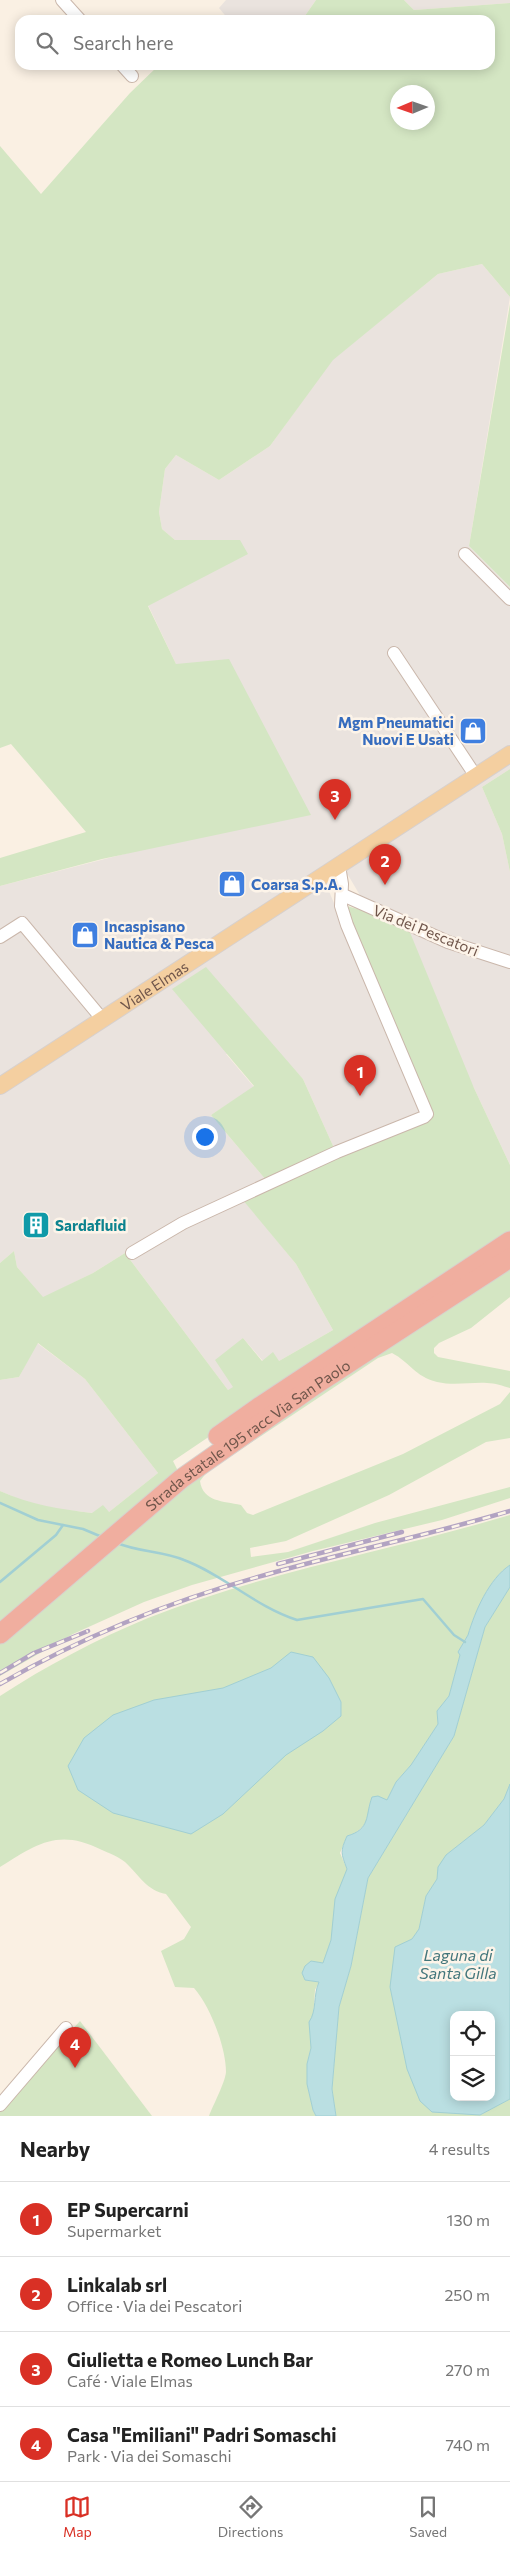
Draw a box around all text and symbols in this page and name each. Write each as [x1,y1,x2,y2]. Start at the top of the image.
search box [15,15,495,70]
icon: search [33,29,61,57]
text: Search here [73,31,173,54]
north arrow [390,85,435,130]
place label: Mgm Pneumatici Nuovi E Usati [338,713,454,748]
shop icon: Mgm Pneumatici Nuovi E Usati [458,716,488,746]
pin: 3 [319,779,351,820]
pin: 2 [369,844,401,885]
shop icon: Coarsa S.p.A. [217,869,247,899]
place label: Coarsa S.p.A. [251,875,342,893]
street label: Via dei Pescatori [371,901,481,959]
place label: Incaspisano Nautica & Pesca [104,917,214,952]
shop icon: Incaspisano Nautica & Pesca [70,920,100,950]
street label: Viale Elmas [117,957,192,1014]
pin: 1 [344,1055,376,1096]
your location [192,1124,218,1150]
building icon: Sardafluid [21,1210,51,1240]
place label: Sardafluid [55,1216,126,1234]
street label: Strada statale 195 racc Via San Paolo [142,1356,353,1515]
water label: Laguna di Santa Gilla [419,1945,497,1982]
map controls [450,2011,495,2101]
button: locate [450,2011,495,2056]
pin: 4 [59,2027,91,2068]
button: layers [450,2056,495,2101]
text: Nearby [20,2136,90,2161]
text: 4 results [429,2139,490,2158]
text: EP Supercarni [67,2198,189,2221]
text: 1 [32,2210,40,2229]
text: 130 m [447,2210,490,2229]
text: Supermarket [67,2221,162,2240]
text: Linkalab srl [67,2273,167,2296]
text: 2 [31,2285,41,2304]
text: 250 m [444,2285,490,2304]
text: Office · Via dei Pescatori [67,2296,242,2315]
text: Giulietta e Romeo Lunch Bar [67,2348,313,2371]
text: 3 [31,2360,41,2379]
text: 270 m [445,2360,490,2379]
text: Café · Viale Elmas [67,2371,193,2390]
text: Casa "Emiliani" Padri Somaschi [67,2423,337,2446]
text: 4 [31,2435,41,2454]
text: 740 m [445,2435,490,2454]
text: Park · Via dei Somaschi [67,2446,232,2465]
tab: Map [63,2493,92,2540]
tab: Directions [218,2493,283,2540]
tab: Saved [409,2493,447,2540]

